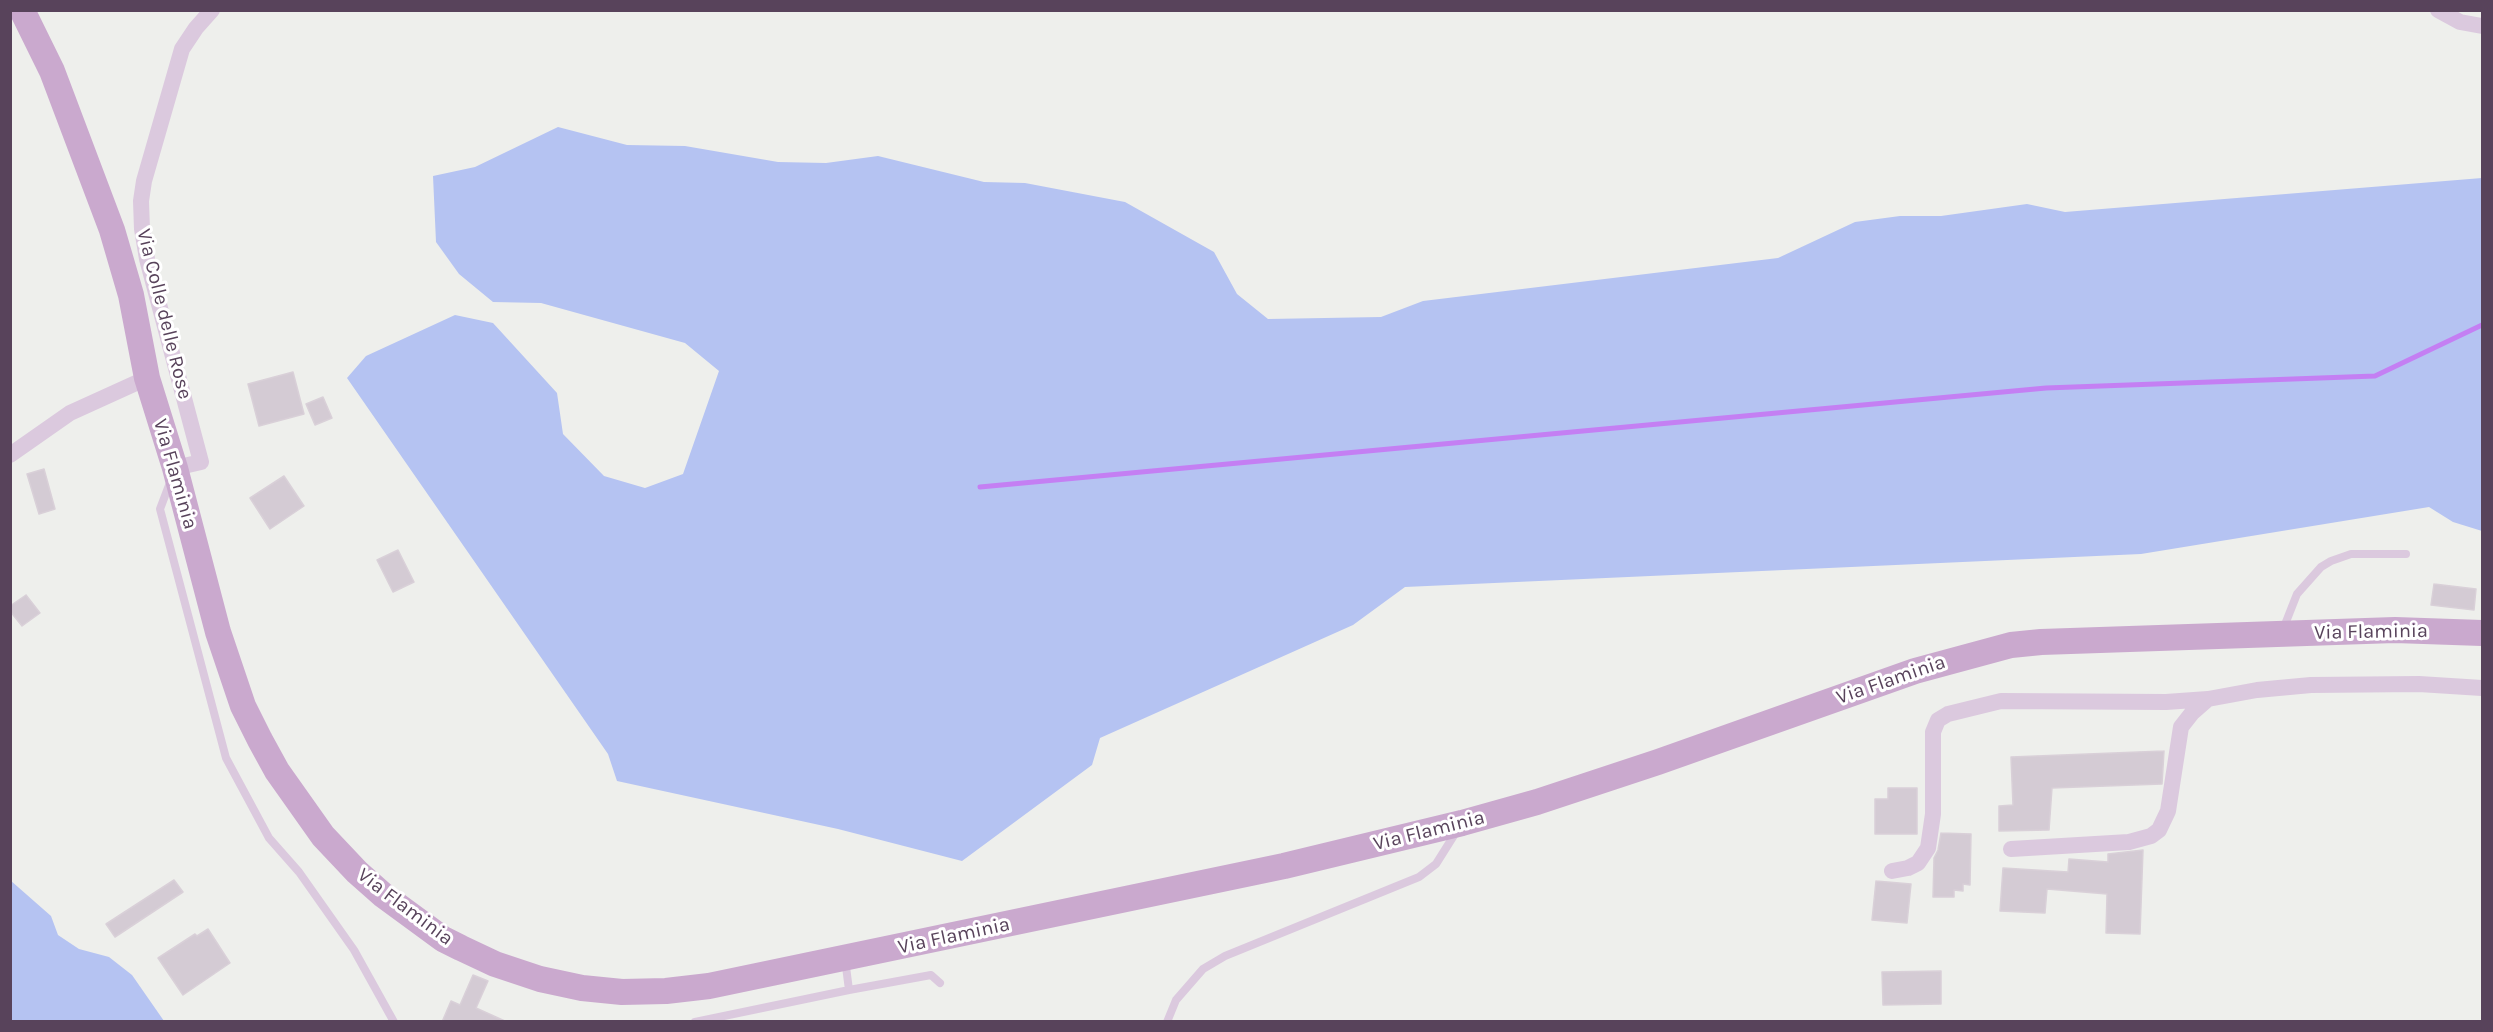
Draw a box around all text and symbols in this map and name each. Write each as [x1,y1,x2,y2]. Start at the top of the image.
street label: Via Colle delle Rose [131,226,197,402]
street label: Via Flaminia [148,416,202,532]
street label: Via Flaminia [2314,619,2428,645]
street label: Via Flaminia [1833,650,1949,710]
street label: Via Flaminia [1371,806,1487,856]
street label: Via Flaminia [352,863,458,951]
street label: Via Flaminia [896,912,1012,960]

